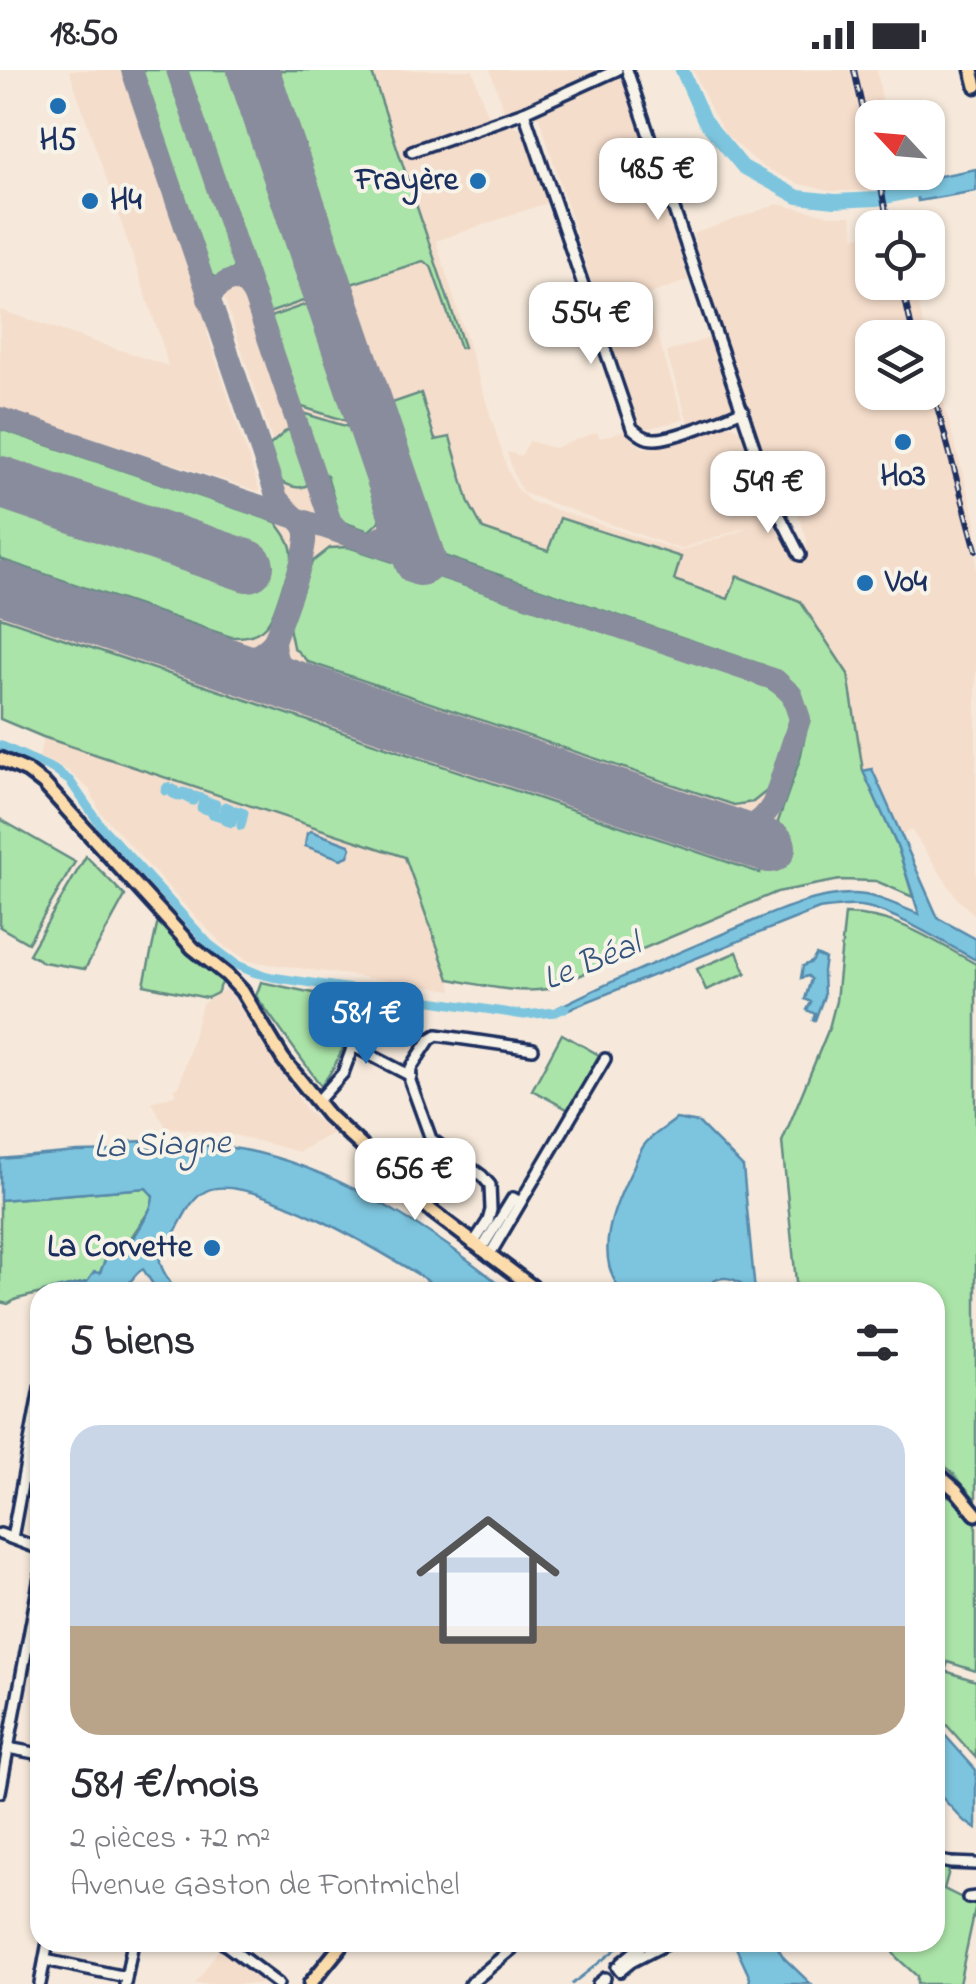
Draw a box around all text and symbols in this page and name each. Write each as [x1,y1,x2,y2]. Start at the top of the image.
text: 18:50 [50,7,118,63]
marker: H5 [47,95,69,117]
north arrow [855,100,945,190]
map controls [855,100,945,410]
place label: H5 [40,118,76,165]
pin: 485 € [588,138,728,223]
text: 485 € [621,147,695,194]
place label: Frayère [353,158,460,206]
marker: Frayère [467,170,489,192]
place label: H4 [110,178,143,225]
marker: H4 [79,190,101,212]
button: locate [855,210,945,300]
pin: 554 € [521,282,661,367]
text: 554 € [551,291,631,338]
button: layers [855,320,945,410]
marker: H03 [892,431,914,453]
pin: 549 € [698,451,838,536]
place label: H03 [880,454,926,501]
text: 549 € [732,460,804,507]
place label: V04 [884,560,928,607]
marker: V04 [854,572,876,594]
water label: Le Béal [535,919,652,1006]
pin: 581 € [296,982,436,1067]
text: 581 € [331,991,401,1038]
water label: La Siagne [93,1118,233,1175]
pin: 656 € [345,1138,485,1223]
text: 656 € [377,1147,453,1194]
place label: La Corvette [47,1225,194,1272]
marker: La Corvette [201,1237,223,1259]
text: 5 biens [70,1312,195,1373]
icon: filters [850,1315,905,1370]
icon: home [398,1490,578,1670]
text: 581 €/mois [70,1755,259,1816]
text: 2 pièces · 72 m² [70,1816,270,1863]
text: Avenue Gaston de Fontmichel [70,1863,460,1910]

